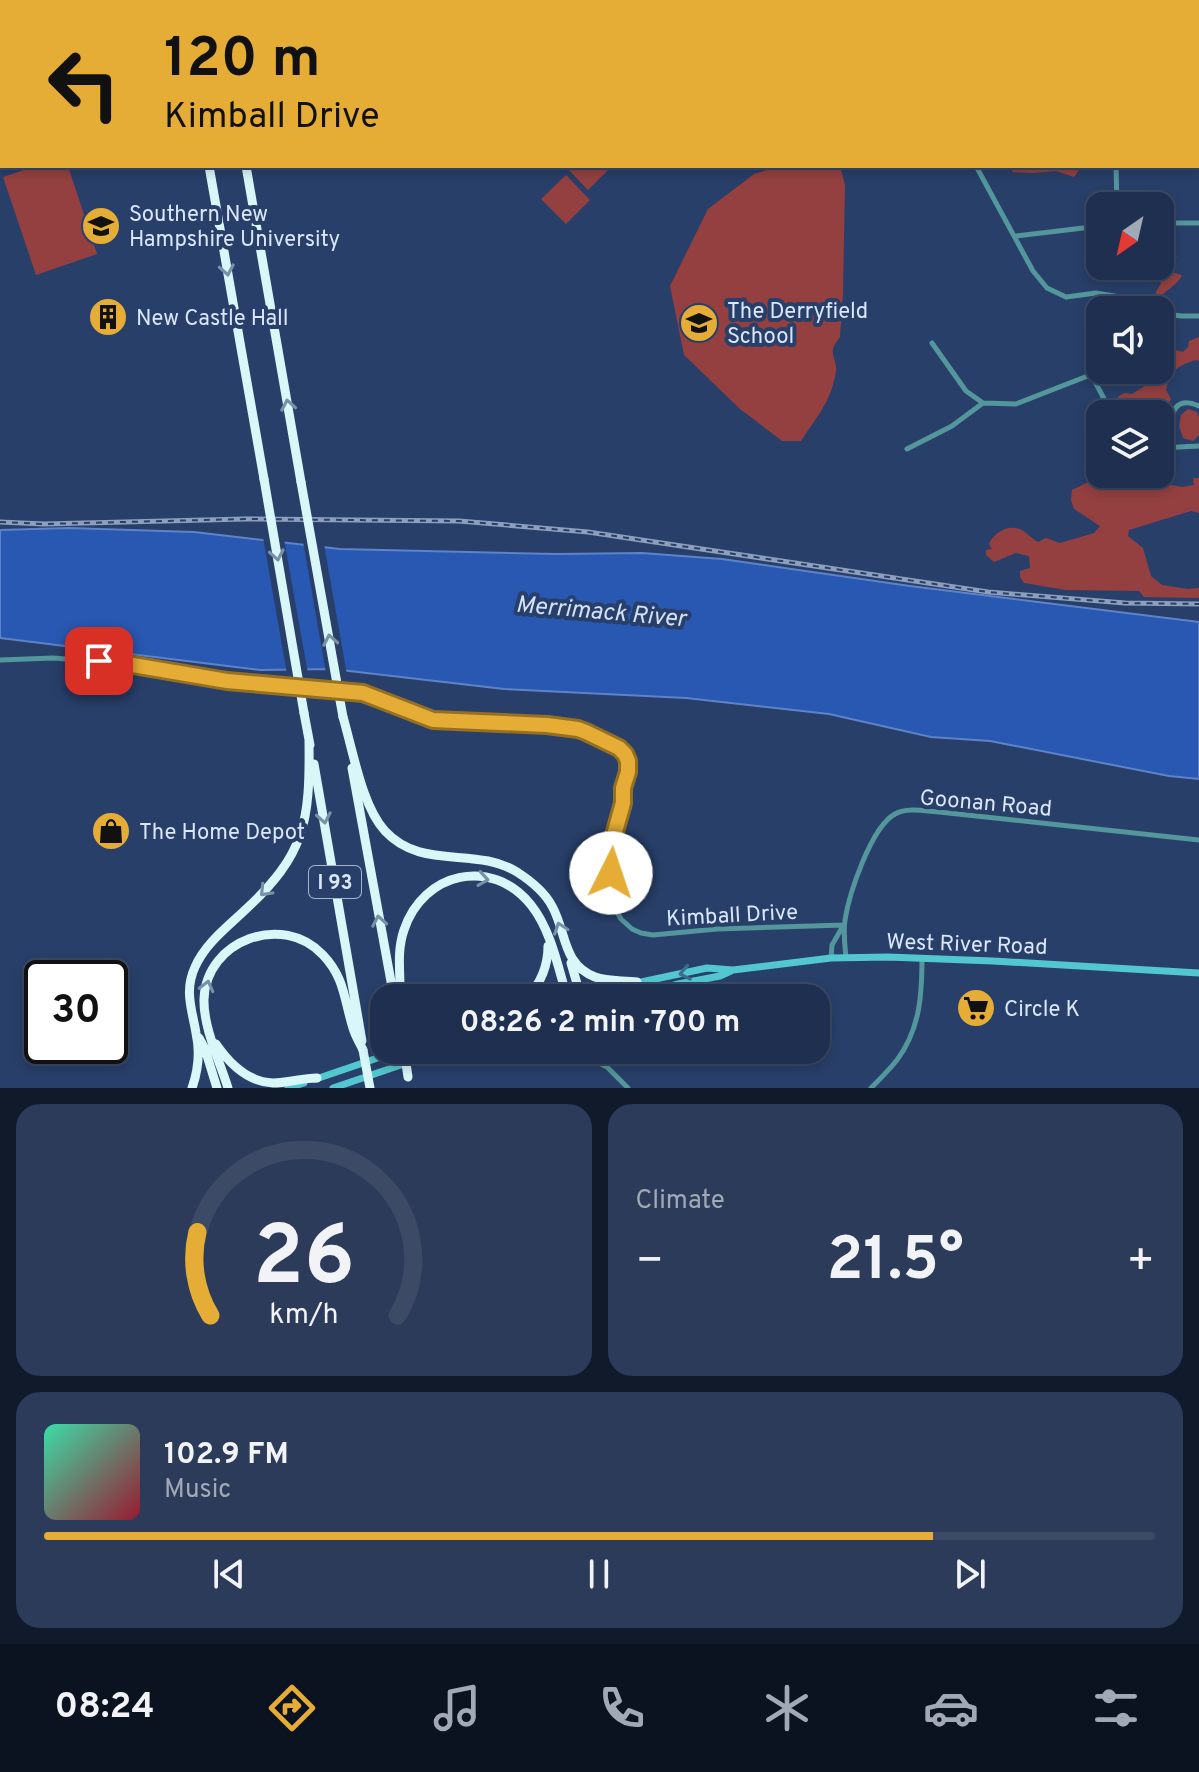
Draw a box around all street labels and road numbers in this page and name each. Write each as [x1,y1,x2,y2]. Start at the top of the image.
street label: Goonan Road [918,785,1053,824]
road number: I 93 [309,866,361,898]
street label: Kimball Drive [666,900,799,933]
street label: West River Road [886,929,1048,962]

